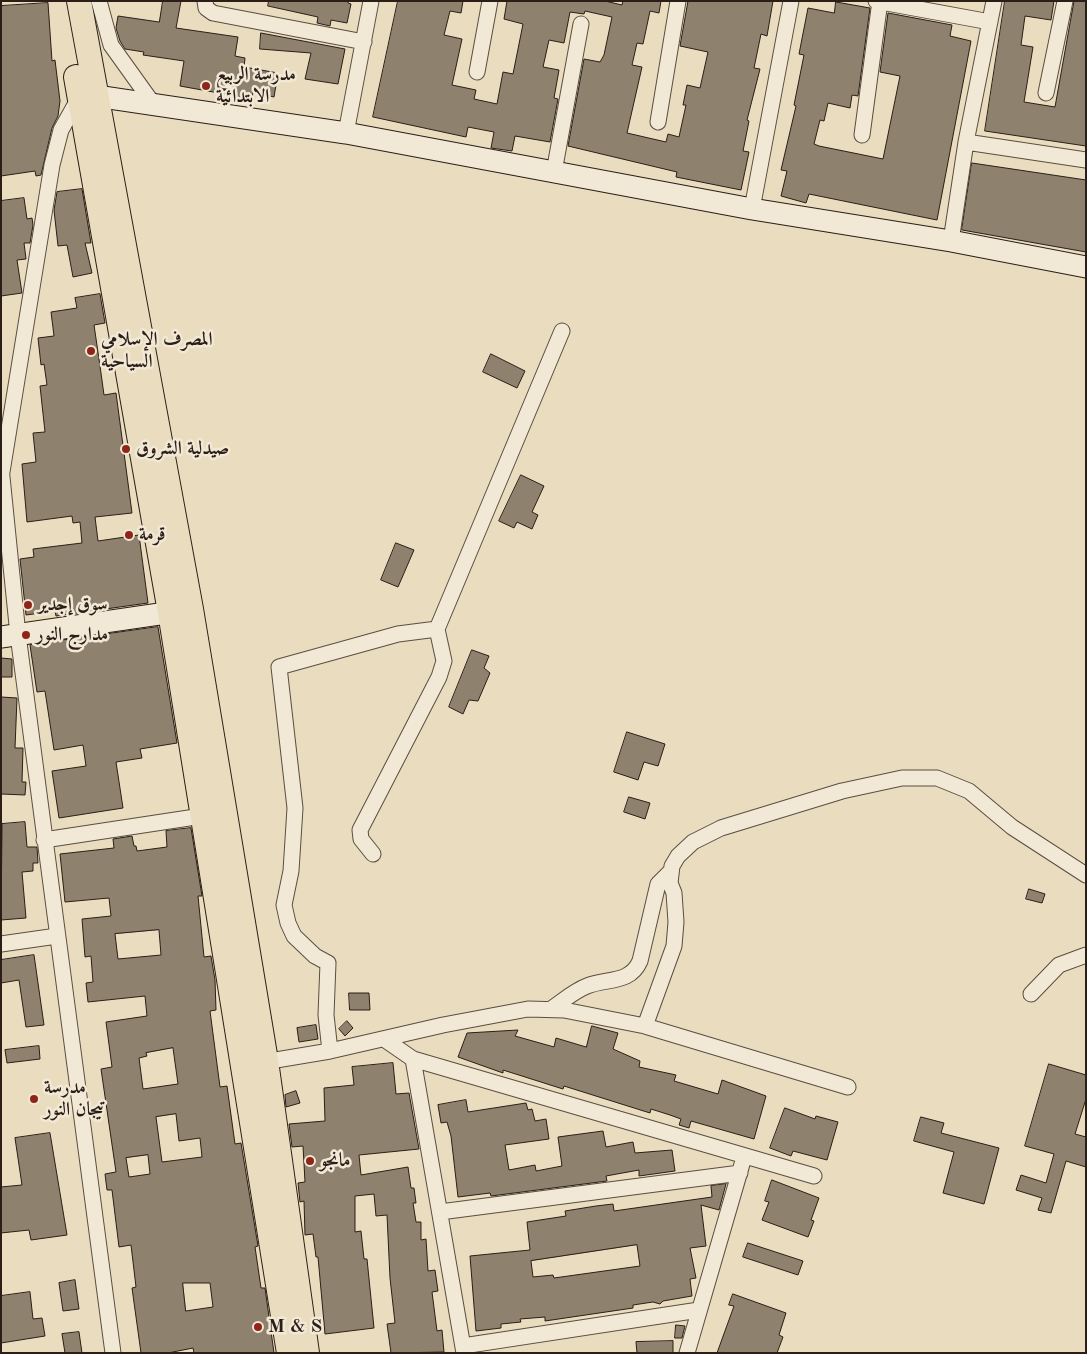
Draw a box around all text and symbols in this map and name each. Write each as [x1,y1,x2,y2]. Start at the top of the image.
place label: مدرسة الربيع الابتدائية [216,64,296,108]
marker: مدرسة الربيع الابتدائية [200,80,212,92]
place label: المصرف الإسلامي السياحية [101,329,213,373]
marker: المصرف الإسلامي السياحية [85,345,97,357]
place label: صيدلية الشروق [136,438,229,460]
marker: صيدلية الشروق [120,443,132,455]
place label: قرمة [139,524,166,546]
marker: قرمة [123,529,135,541]
place label: سوق إجدير [38,594,107,616]
marker: سوق إجدير [22,599,34,611]
place label: مدارج النور [36,624,108,646]
marker: مدارج النور [20,629,32,641]
place label: مدرسة تيجان النور [44,1077,104,1121]
marker: مدرسة تيجان النور [28,1093,40,1105]
place label: مانجو [320,1150,350,1172]
marker: مانجو [304,1155,316,1167]
place label: M & S [268,1316,322,1338]
marker: M & S [252,1321,264,1333]

